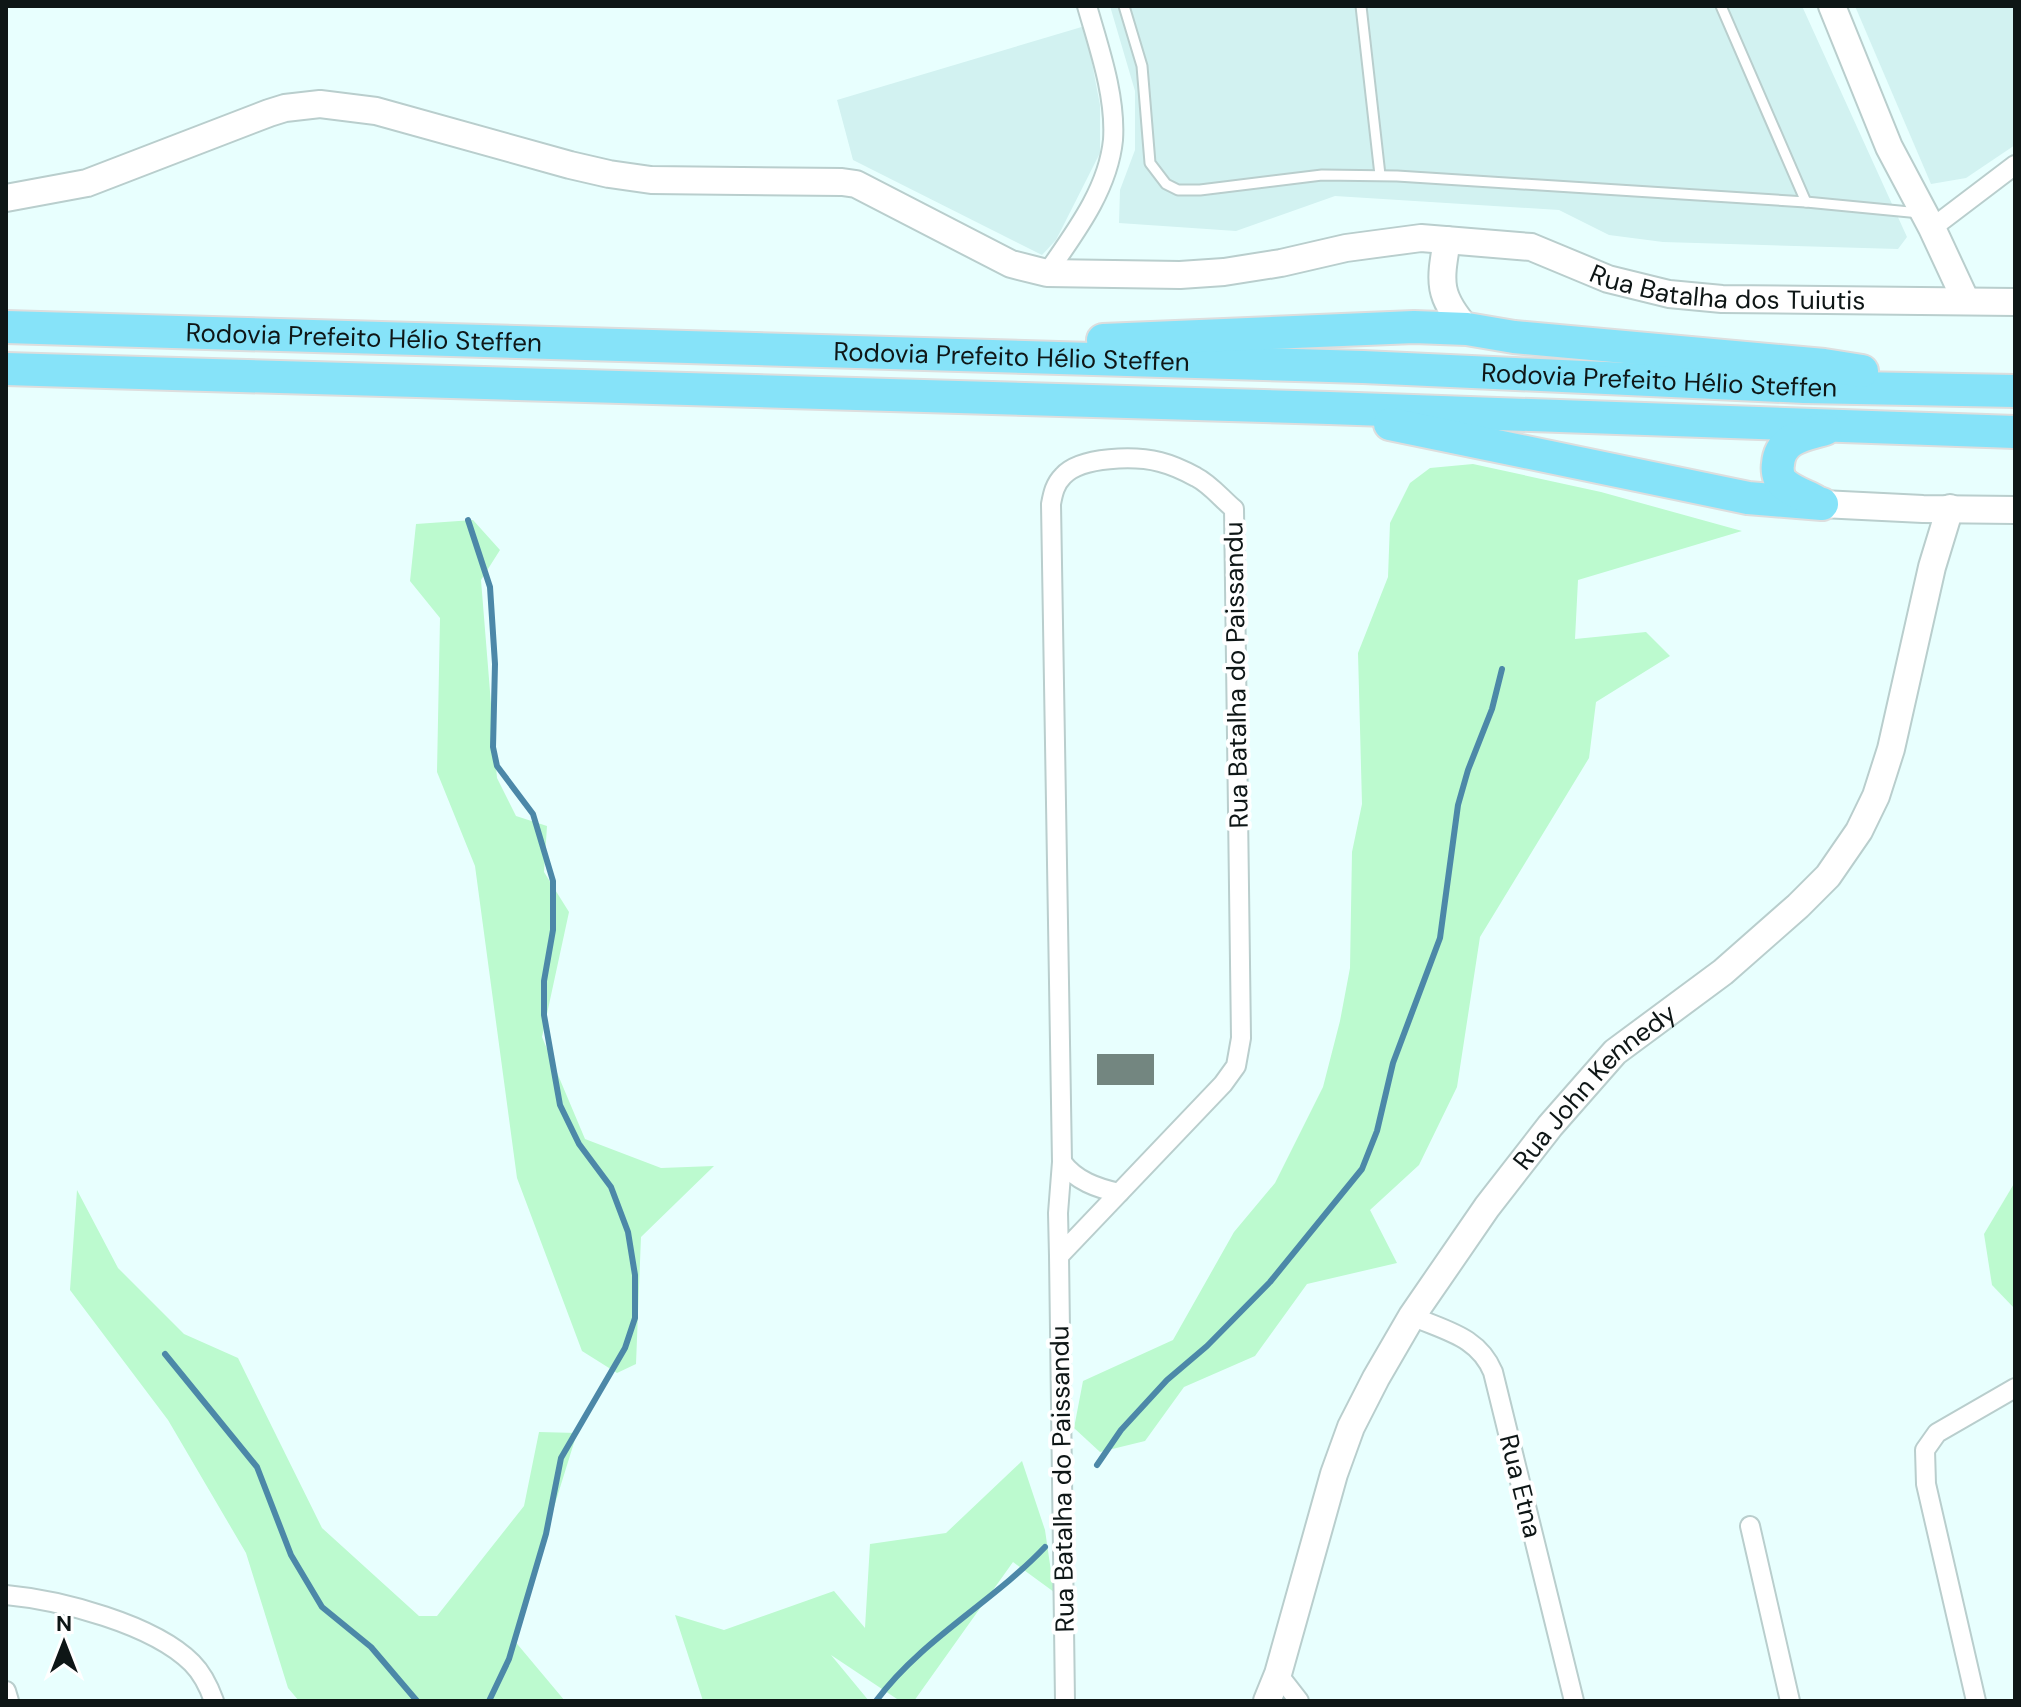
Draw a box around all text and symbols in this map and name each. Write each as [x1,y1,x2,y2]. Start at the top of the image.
street label: Rua Batalha dos Tuiutis [1585,256,1866,317]
street label: Rodovia Prefeito Hélio Steffen [185,315,542,360]
street label: Rodovia Prefeito Hélio Steffen [833,334,1190,379]
street label: Rodovia Prefeito Hélio Steffen [1480,355,1837,405]
street label: Rua Batalha do Paissandu [1216,521,1256,829]
street label: Rua John Kennedy [1505,996,1683,1177]
street label: Rua Batalha do Paissandu [1042,1325,1082,1633]
street label: Rua Etna [1492,1431,1550,1541]
north arrow [24,1603,104,1683]
text: N [56,1609,72,1638]

